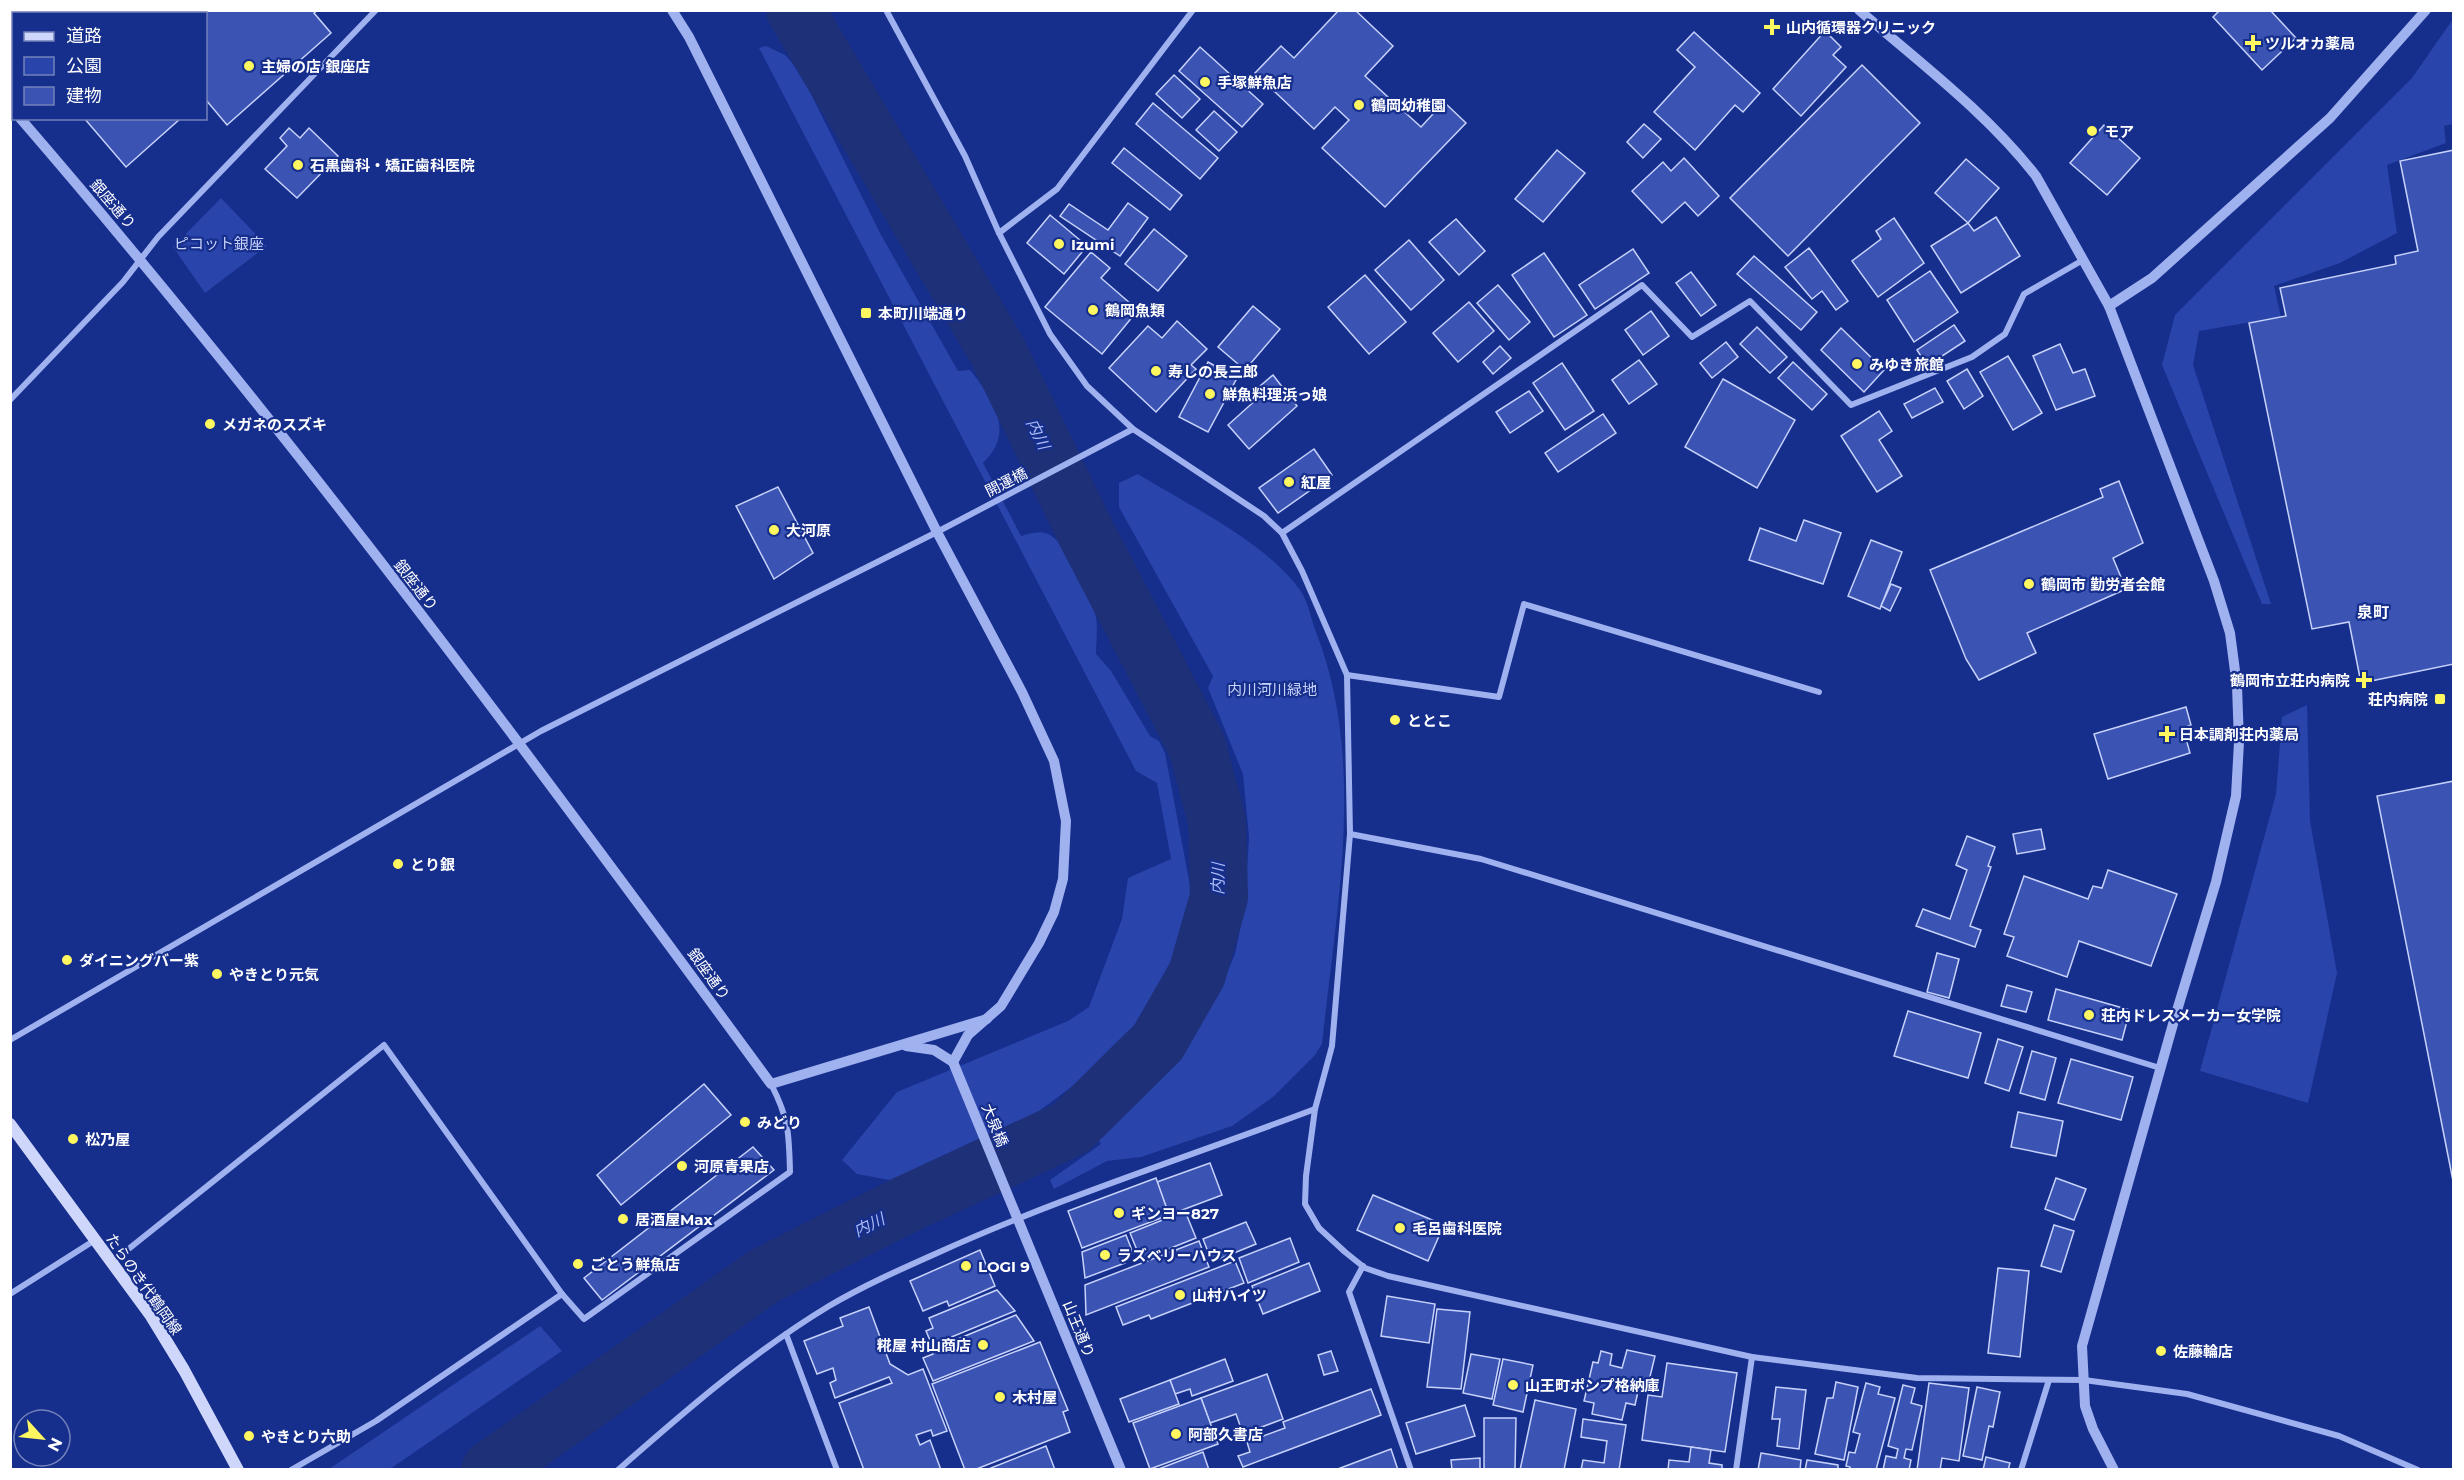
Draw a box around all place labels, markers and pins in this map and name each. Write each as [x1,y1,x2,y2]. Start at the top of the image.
marker: 山内循環器クリニック [1763,18,1781,36]
place label: 山内循環器クリニック [1786,18,1936,37]
place label: ツルオカ薬局 [2265,34,2355,53]
marker: ツルオカ薬局 [2246,36,2260,50]
place label: 主婦の店 銀座店 [261,57,370,76]
marker: 主婦の店 銀座店 [242,59,256,73]
place label: 手塚鮮魚店 [1217,73,1292,92]
marker: 手塚鮮魚店 [1198,75,1212,89]
place label: 鶴岡幼稚園 [1371,96,1446,115]
marker: 鶴岡幼稚園 [1352,98,1366,112]
place label: モア [2104,122,2134,141]
marker: モア [2085,124,2099,138]
place label: 石黒歯科・矯正歯科医院 [310,156,475,175]
marker: 石黒歯科・矯正歯科医院 [291,158,305,172]
place label: Izumi [1071,235,1115,254]
marker: Izumi [1052,237,1066,251]
place label: 鶴岡魚類 [1105,301,1165,320]
marker: 鶴岡魚類 [1086,303,1100,317]
place label: 本町川端通り [878,304,968,323]
marker: 本町川端通り [859,306,873,320]
place label: みゆき旅館 [1869,355,1944,374]
marker: みゆき旅館 [1850,357,1864,371]
place label: 寿しの長三郎 [1168,362,1258,381]
marker: 寿しの長三郎 [1149,364,1163,378]
place label: 鮮魚料理浜っ娘 [1222,385,1327,404]
marker: 鮮魚料理浜っ娘 [1203,387,1217,401]
place label: メガネのスズキ [222,415,327,434]
marker: メガネのスズキ [203,417,217,431]
place label: 紅屋 [1301,473,1331,492]
marker: 紅屋 [1282,475,1296,489]
place label: 大河原 [786,521,831,540]
marker: 大河原 [767,523,781,537]
place label: 鶴岡市 勤労者会館 [2041,575,2165,594]
marker: 鶴岡市 勤労者会館 [2022,577,2036,591]
place label: 鶴岡市立荘内病院 [2230,671,2350,690]
marker: 鶴岡市立荘内病院 [2355,671,2373,689]
place label: 荘内病院 [2368,690,2428,709]
marker: 荘内病院 [2433,692,2447,706]
place label: ととこ [1407,711,1452,730]
marker: ととこ [1388,713,1402,727]
place label: 日本調剤荘内薬局 [2179,725,2299,744]
marker: 日本調剤荘内薬局 [2160,727,2174,741]
place label: とり銀 [410,855,455,874]
marker: とり銀 [391,857,405,871]
place label: ダイニングバー紫 [79,951,199,970]
marker: ダイニングバー紫 [60,953,74,967]
place label: やきとり元気 [229,965,319,984]
marker: やきとり元気 [210,967,224,981]
place label: 荘内ドレスメーカー女学院 [2101,1006,2281,1025]
marker: 荘内ドレスメーカー女学院 [2082,1008,2096,1022]
place label: みどり [757,1113,802,1132]
marker: みどり [738,1115,752,1129]
place label: 松乃屋 [85,1130,130,1149]
marker: 松乃屋 [66,1132,80,1146]
place label: 河原青果店 [694,1157,769,1176]
marker: 河原青果店 [675,1159,689,1173]
place label: ギンヨー827 [1131,1204,1219,1223]
marker: ギンヨー827 [1112,1206,1126,1220]
place label: 居酒屋Max [635,1210,713,1229]
marker: 居酒屋Max [616,1212,630,1226]
place label: 毛呂歯科医院 [1412,1219,1502,1238]
marker: 毛呂歯科医院 [1393,1221,1407,1235]
place label: ラズベリーハウス [1117,1246,1236,1265]
marker: ラズベリーハウス [1098,1248,1112,1262]
place label: ごとう鮮魚店 [590,1255,680,1274]
marker: ごとう鮮魚店 [571,1257,585,1271]
place label: LOGI 9 [978,1257,1030,1276]
marker: LOGI 9 [959,1259,973,1273]
place label: 山村ハイツ [1192,1286,1267,1305]
marker: 山村ハイツ [1173,1288,1187,1302]
place label: 糀屋 村山商店 [877,1336,971,1355]
marker: 糀屋 村山商店 [976,1338,990,1352]
place label: 佐藤輪店 [2173,1342,2233,1361]
marker: 佐藤輪店 [2154,1344,2168,1358]
place label: 山王町ポンプ格納庫 [1525,1376,1660,1395]
marker: 山王町ポンプ格納庫 [1506,1378,1520,1392]
place label: 木村屋 [1012,1388,1057,1407]
marker: 木村屋 [993,1390,1007,1404]
place label: 阿部久書店 [1188,1425,1263,1444]
place label: やきとり六助 [261,1427,351,1446]
marker: 阿部久書店 [1169,1427,1183,1441]
marker: やきとり六助 [242,1429,256,1443]

